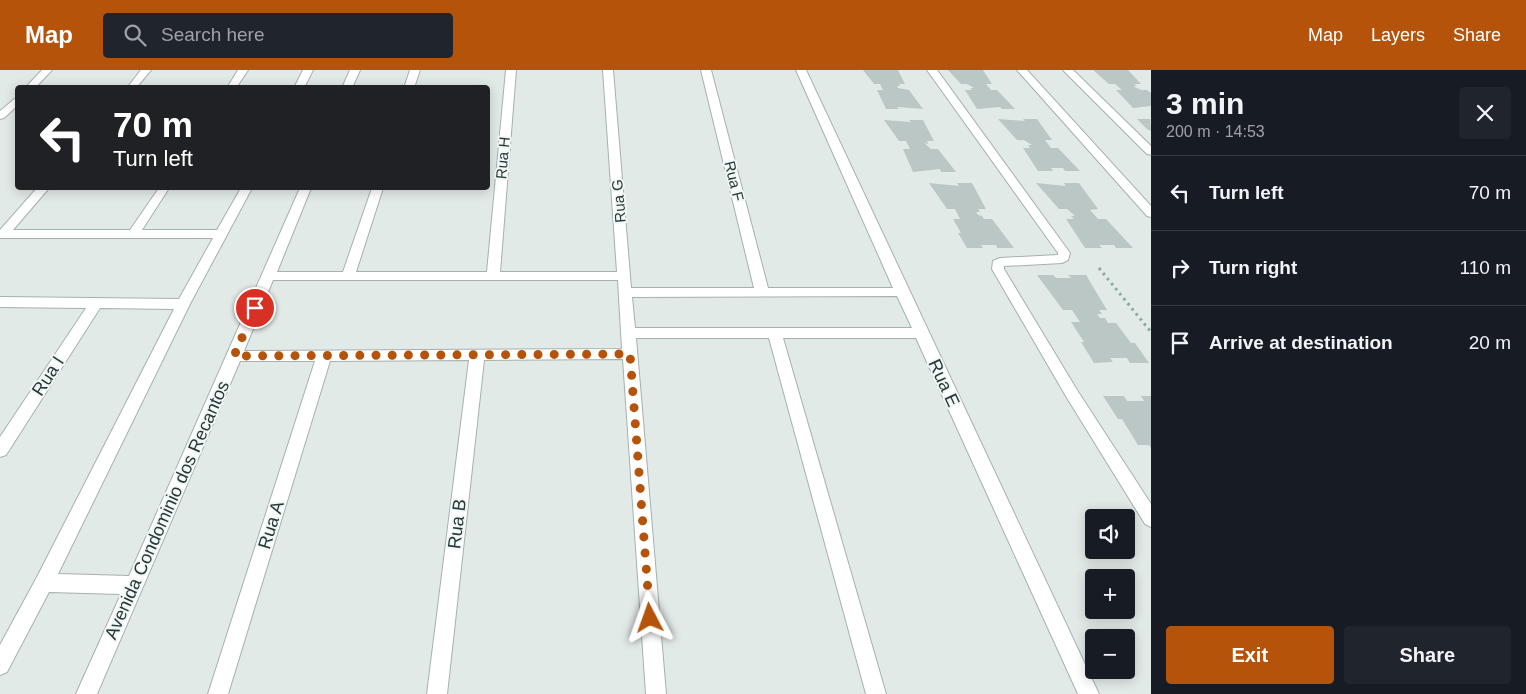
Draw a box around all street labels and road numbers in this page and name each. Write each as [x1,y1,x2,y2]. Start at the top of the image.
street label: Rua H [492,136,513,180]
street label: Rua F [721,159,748,203]
street label: Rua G [608,179,629,223]
street label: Rua I [28,353,68,399]
street label: Rua E [924,356,964,410]
street label: Avenida Condominio dos Recantos [101,378,233,642]
street label: Rua B [444,498,470,550]
street label: Rua A [254,499,288,551]

